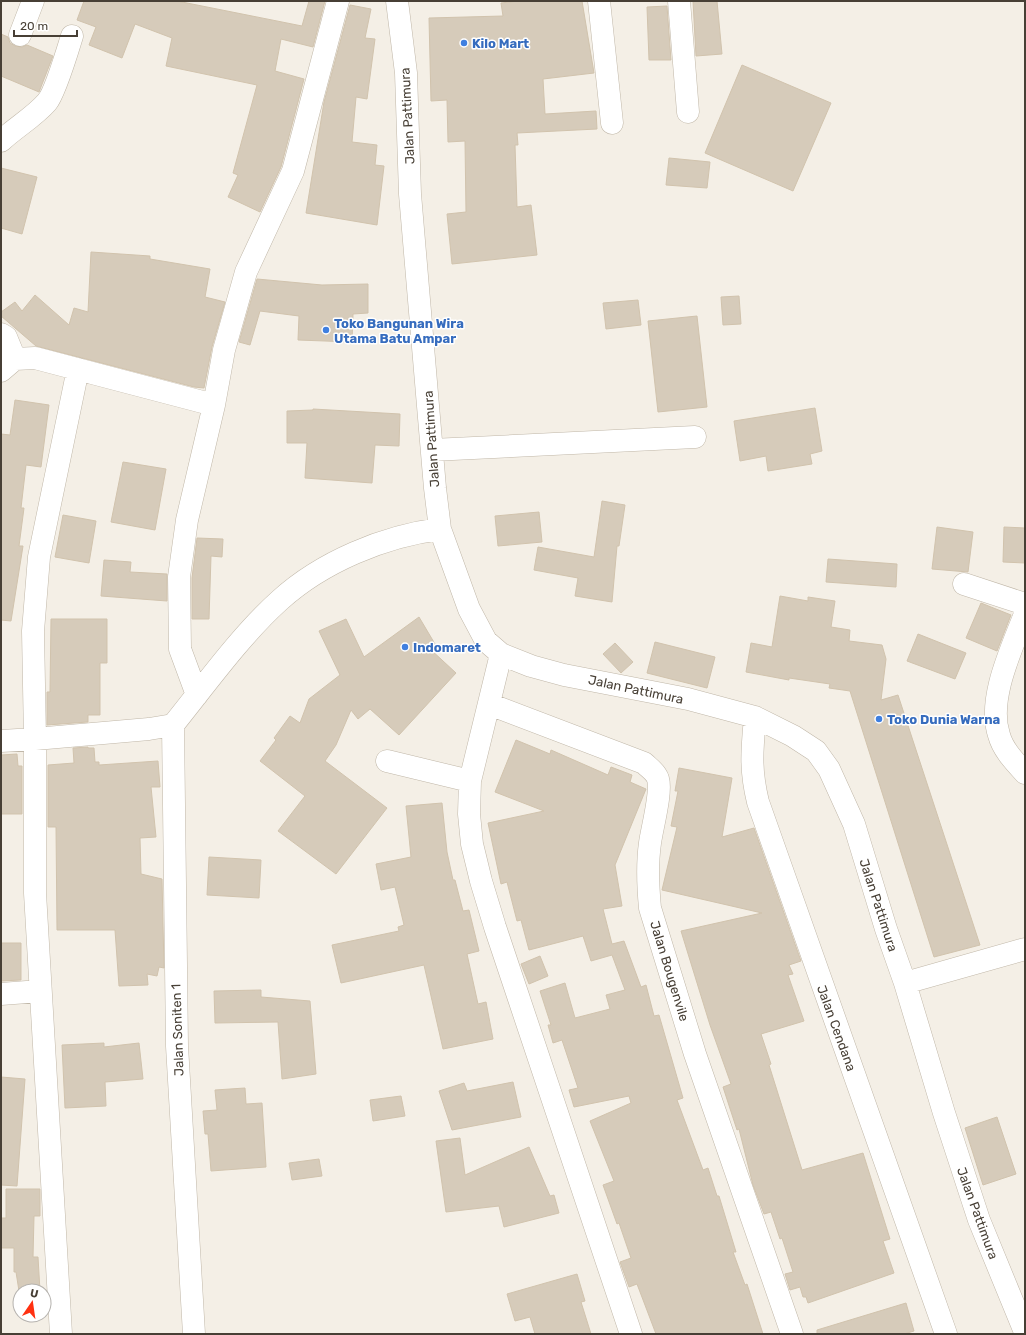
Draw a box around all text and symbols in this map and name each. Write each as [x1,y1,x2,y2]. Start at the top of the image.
scale bar [14,12,77,38]
text: 20 m [20,19,48,33]
place label: Kilo Mart [472,36,529,51]
marker: Kilo Mart [459,38,469,48]
street label: Jalan Pattimura [397,67,418,165]
place label: Toko Bangunan Wira Utama Batu Ampar [334,316,464,346]
marker: Toko Bangunan Wira Utama Batu Ampar [321,325,331,335]
street label: Jalan Pattimura [421,390,442,488]
place label: Indomaret [413,640,481,655]
marker: Indomaret [400,642,410,652]
street label: Jalan Pattimura [587,672,685,707]
place label: Toko Dunia Warna [887,712,1000,727]
marker: Toko Dunia Warna [874,714,884,724]
street label: Jalan Pattimura [856,857,901,954]
street label: Jalan Bougenvile [646,919,692,1023]
street label: Jalan Cendana [814,983,859,1073]
street label: Jalan Soniten 1 [168,984,187,1076]
street label: Jalan Pattimura [954,1165,1001,1261]
north arrow [12,1283,52,1323]
text: U [29,1287,40,1301]

